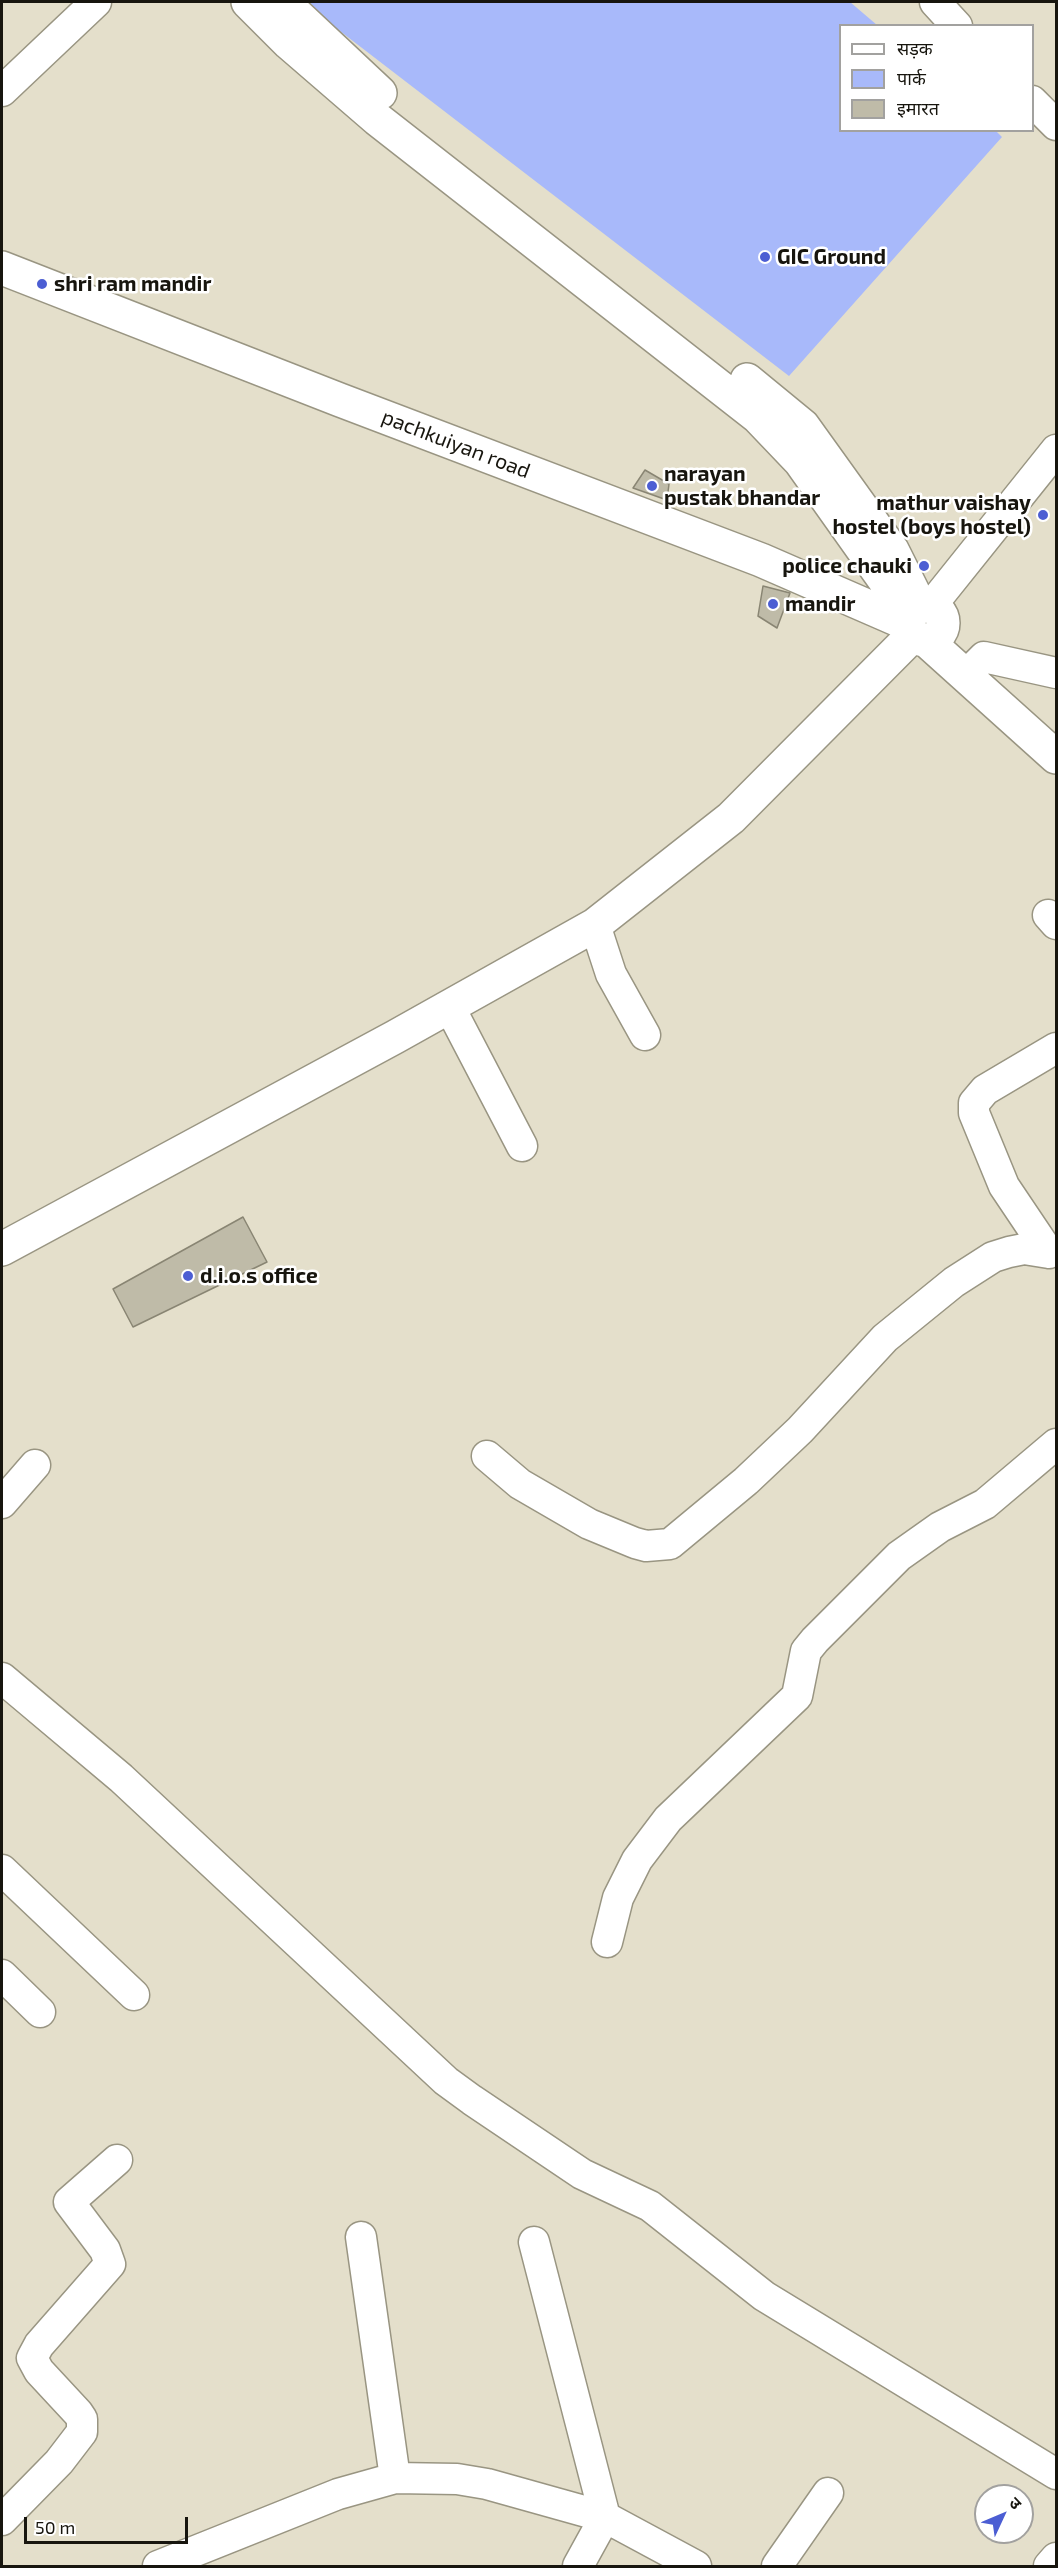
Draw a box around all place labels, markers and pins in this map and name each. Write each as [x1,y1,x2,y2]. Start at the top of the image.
place label: GIC Ground [777,244,886,270]
marker: GIC Ground [758,250,772,264]
place label: shri ram mandir [54,271,211,297]
marker: shri ram mandir [35,277,49,291]
place label: narayan pustak bhandar [664,461,820,511]
marker: narayan pustak bhandar [645,479,659,493]
place label: mathur vaishay hostel (boys hostel) [832,490,1031,540]
marker: mathur vaishay hostel (boys hostel) [1036,508,1050,522]
place label: police chauki [782,553,912,579]
marker: police chauki [917,559,931,573]
place label: mandir [785,591,855,617]
marker: mandir [766,597,780,611]
place label: d.i.o.s office [200,1263,318,1289]
marker: d.i.o.s office [181,1269,195,1283]

